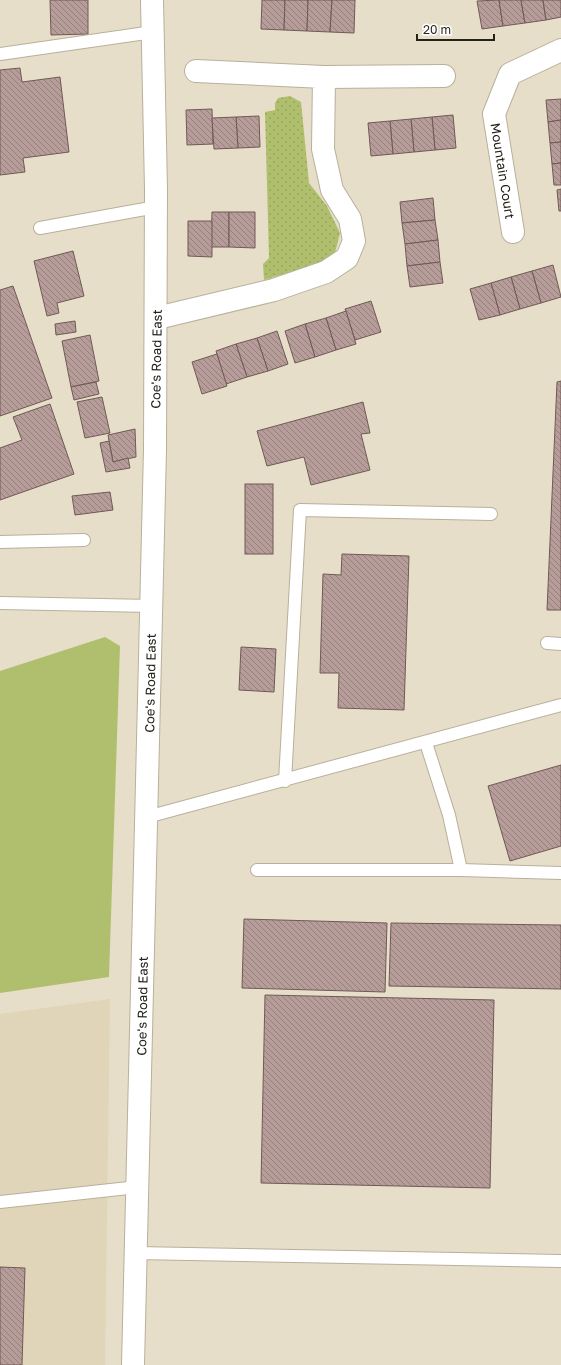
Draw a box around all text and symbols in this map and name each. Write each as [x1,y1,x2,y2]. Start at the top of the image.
scale bar [417,16,494,42]
text: 20 m [423,22,451,37]
street label: Mountain Court [488,122,518,220]
street label: Coe's Road East [147,309,165,409]
street label: Coe's Road East [141,633,159,733]
street label: Coe's Road East [133,956,151,1056]

